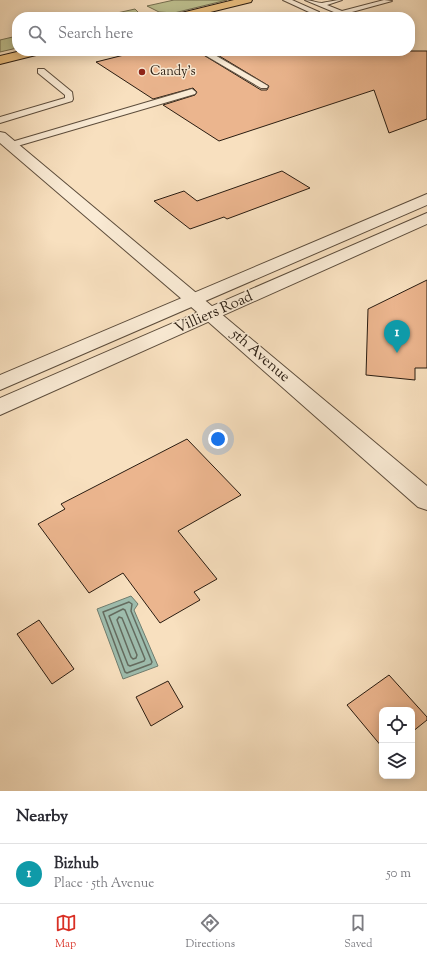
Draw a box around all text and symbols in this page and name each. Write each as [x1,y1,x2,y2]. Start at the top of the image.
search box [12,12,415,56]
icon: search [26,23,48,45]
text: Search here [58,24,133,45]
place label: Candy's [150,63,196,81]
marker: Candy's [137,67,147,77]
street label: Villiers Road [172,286,257,340]
pin: 1 [384,320,410,353]
street label: 5th Avenue [225,324,294,388]
your location [208,429,228,449]
map controls [379,707,415,779]
button: locate [379,707,415,743]
button: layers [379,743,415,779]
text: Nearby [16,805,68,829]
text: Bizhub [54,854,99,875]
text: 1 [27,865,31,883]
text: 50 m [386,865,411,883]
text: Place · 5th Avenue [54,875,154,893]
tab: Map [55,912,77,952]
tab: Directions [186,912,235,952]
tab: Saved [344,912,372,952]

